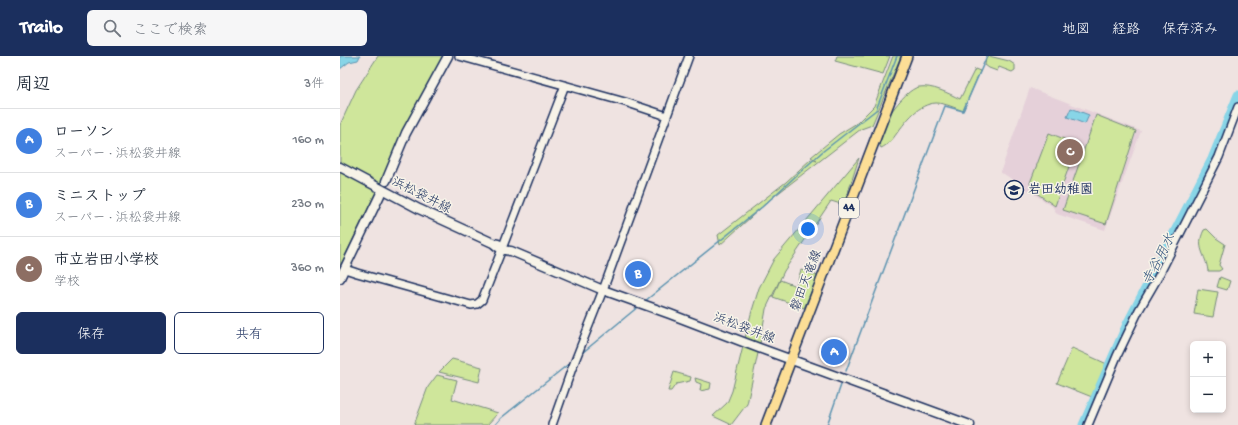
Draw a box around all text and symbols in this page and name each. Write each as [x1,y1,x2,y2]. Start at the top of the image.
search box [87,10,367,46]
text: Trailo [20,17,63,40]
icon: search [101,17,123,39]
text: ここで検索 [133,22,208,40]
text: 地図 [1062,22,1090,39]
text: 経路 [1112,22,1140,39]
text: 保存済み [1162,22,1218,39]
text: 周辺 [16,76,50,96]
text: 3件 [304,77,324,92]
text: ローソン [54,124,114,142]
text: A [25,133,33,148]
text: 160 m [292,133,324,148]
pin: C [1057,137,1083,167]
text: スーパー · 浜松袋井線 [54,147,181,162]
street label: 浜松袋井線 [389,175,454,218]
school or university icon: 岩田幼稚園 [1003,179,1025,201]
place label: 岩田幼稚園 [1028,182,1093,198]
text: ミニストップ [54,188,146,206]
text: B [26,197,32,212]
text: 230 m [291,197,324,212]
road number: 44 [839,198,859,218]
text: スーパー · 浜松袋井線 [54,211,181,226]
your location [798,219,818,239]
water label: 寺谷用水 [1139,231,1180,289]
street label: 磐田天竜線 [788,247,826,314]
text: 市立岩田小学校 [54,252,159,270]
pin: B [625,259,651,289]
text: C [25,261,33,276]
text: 360 m [291,261,324,276]
text: 学校 [54,275,80,290]
street label: 浜松袋井線 [711,310,778,348]
button: 保存 [16,312,166,354]
button: 共有 [174,312,324,354]
pin: A [821,337,847,367]
map controls [1190,341,1226,413]
button: + [1190,341,1226,377]
button: − [1190,377,1226,413]

